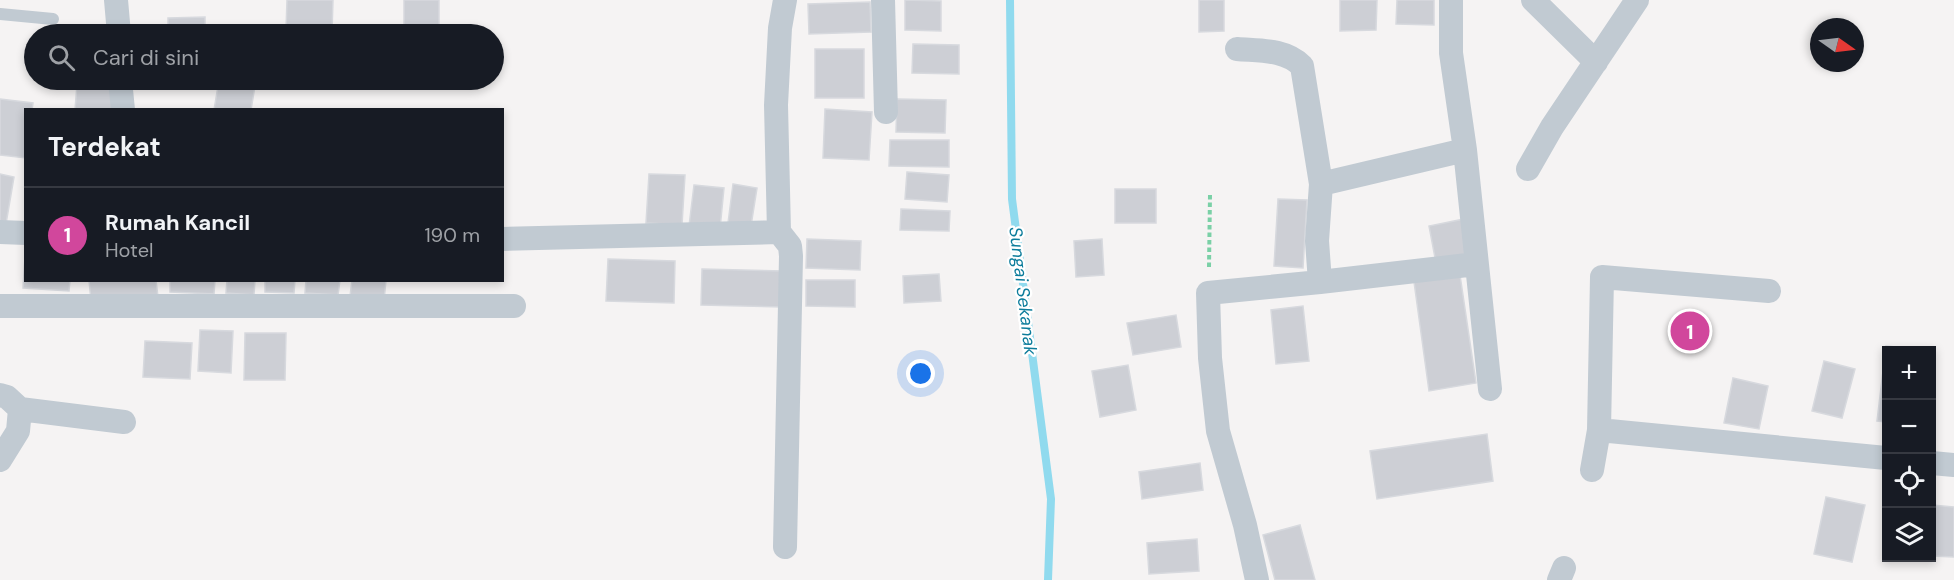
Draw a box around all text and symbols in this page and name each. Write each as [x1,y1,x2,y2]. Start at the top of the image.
north arrow [1810,18,1864,72]
search box [24,24,504,90]
icon: search [45,41,78,74]
text: Cari di sini [93,43,199,72]
text: Terdekat [48,130,161,164]
text: Rumah Kancil [105,208,250,237]
text: 1 [64,222,71,248]
text: 190 m [424,222,480,248]
water label: Sungai Sekanak [1003,225,1043,357]
text: Hotel [105,237,153,263]
pin: 1 [1670,308,1710,354]
map controls [1882,346,1936,562]
button: + [1882,346,1936,400]
your location [906,359,935,388]
button: − [1882,400,1936,454]
button: locate [1882,454,1936,508]
button: layers [1882,508,1936,562]

